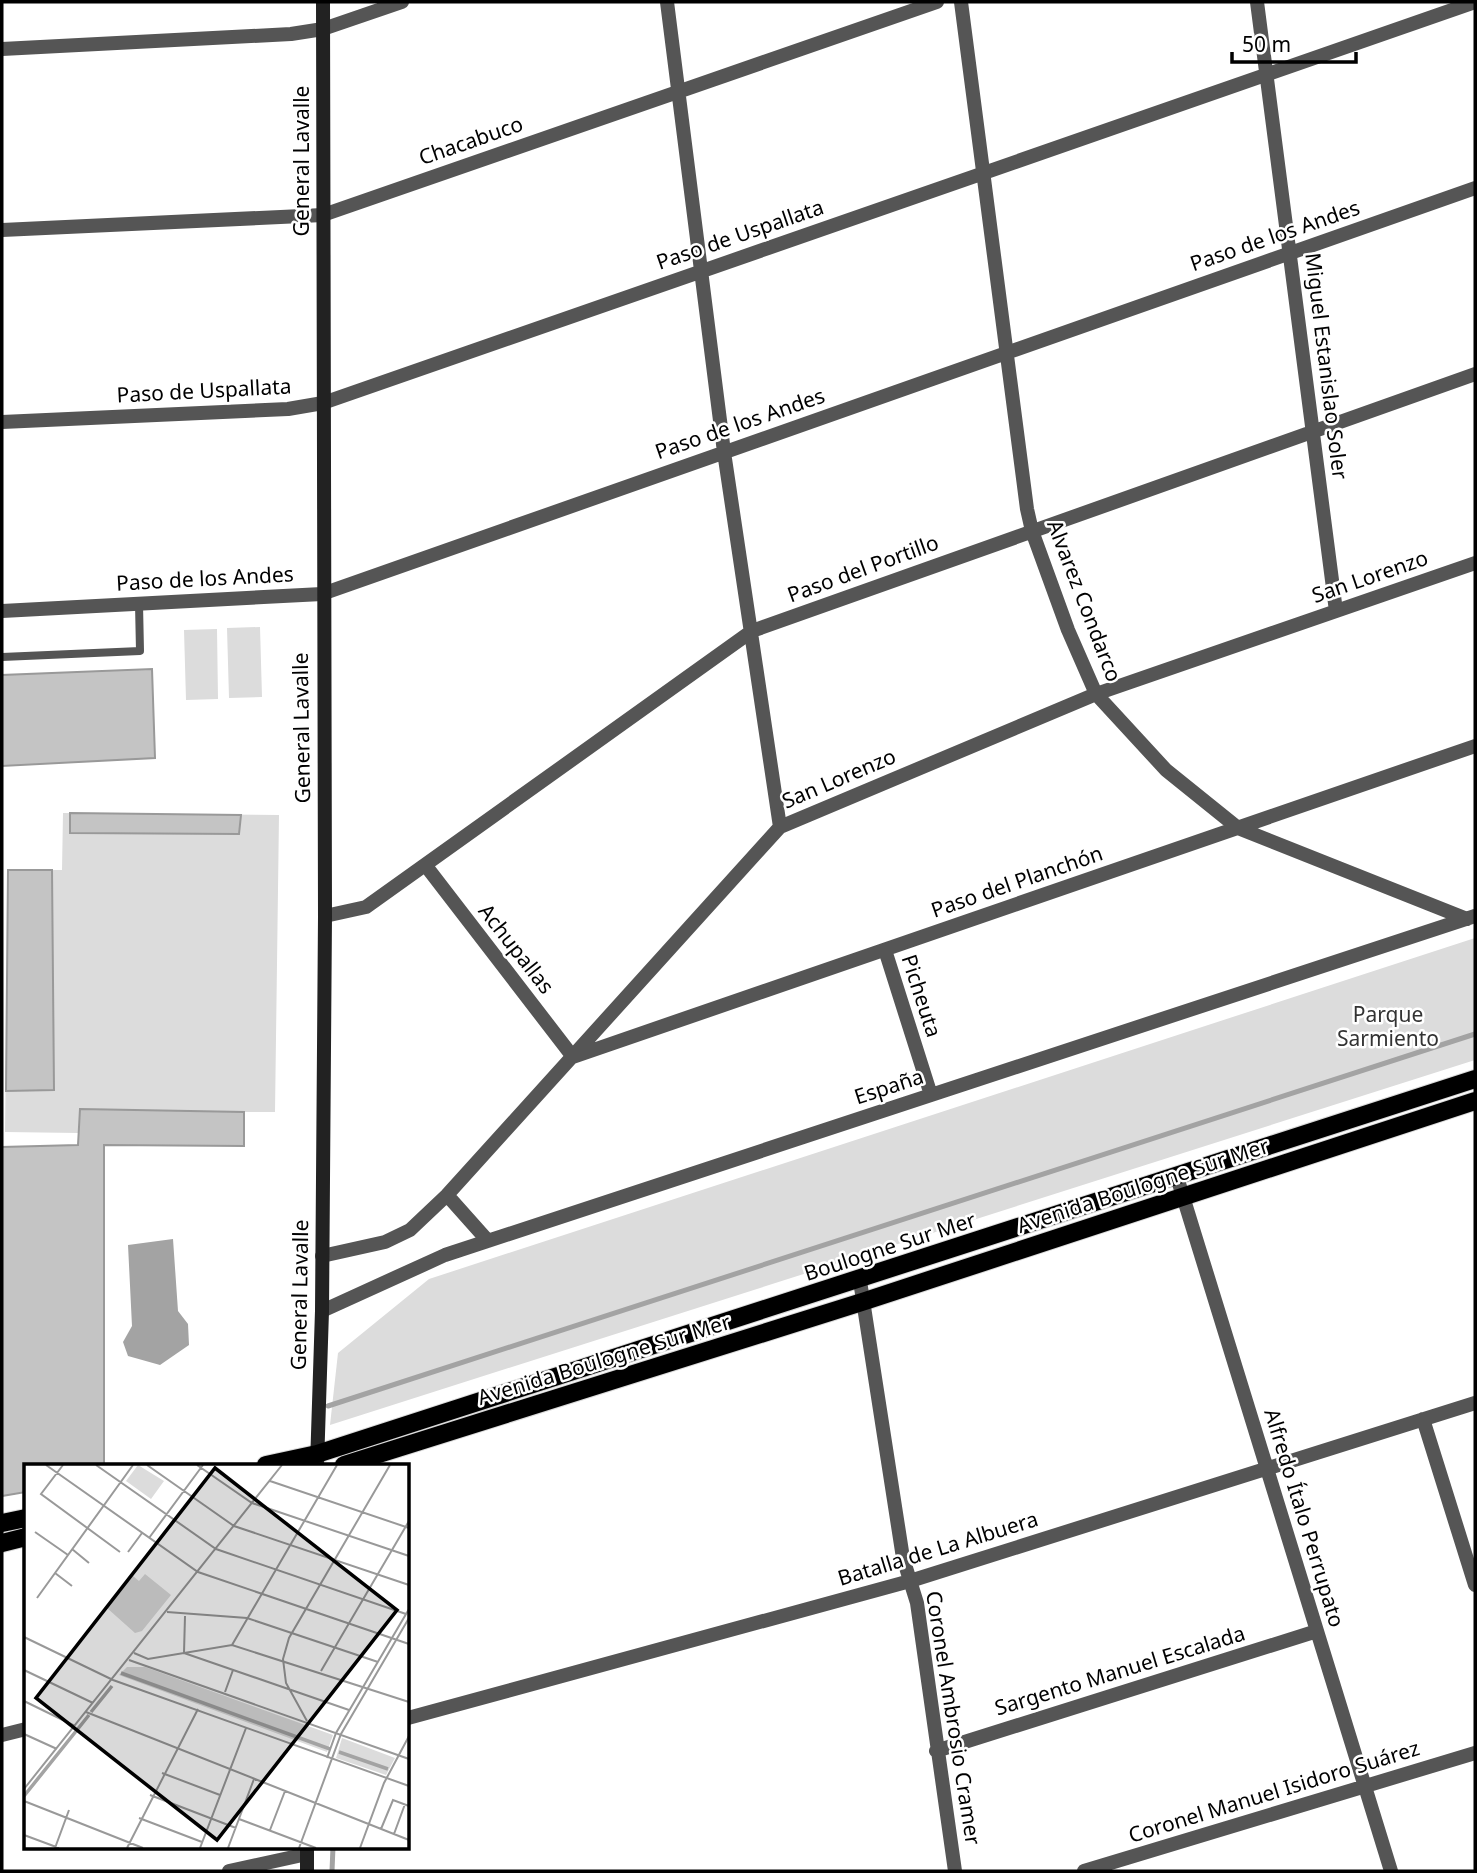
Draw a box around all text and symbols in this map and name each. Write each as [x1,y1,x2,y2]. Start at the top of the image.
scale bar [1232,21,1356,65]
text: 50 m [1242,30,1291,58]
street label: General Lavalle [287,86,315,236]
street label: Chacabuco [415,109,527,171]
street label: Paso de Uspallata [652,192,827,276]
street label: Paso de los Andes [1186,193,1363,277]
street label: Miguel Estanislao Soler [1299,251,1355,481]
street label: Paso de Uspallata [116,371,292,409]
street label: Paso de los Andes [651,381,828,465]
street label: Alvarez Condarco [1041,516,1129,686]
street label: Paso del Portillo [783,528,942,608]
street label: San Lorenzo [1308,543,1431,609]
street label: Paso de los Andes [115,559,294,597]
street label: General Lavalle [286,652,316,804]
street label: San Lorenzo [777,742,900,815]
street label: Paso del Planchón [927,839,1106,924]
street label: Achupallas [473,898,561,999]
street label: Picheuta [895,951,948,1041]
park label: Parque Sarmiento [1337,1000,1439,1052]
street label: España [851,1062,927,1110]
street label: Avenida Boulogne Sur Mer [1013,1131,1273,1239]
street label: Boulogne Sur Mer [800,1205,979,1287]
street label: General Lavalle [284,1219,314,1371]
street label: Avenida Boulogne Sur Mer [474,1307,734,1411]
street label: Alfredo Ítalo Perrupato [1258,1405,1352,1630]
inset map [24,1464,410,1848]
street label: Batalla de La Albuera [834,1504,1041,1592]
street label: Coronel Ambrosio Cramer [920,1589,988,1847]
street label: Sargento Manuel Escalada [991,1619,1248,1721]
street label: Coronel Manuel Isidoro Suárez [1125,1733,1423,1849]

